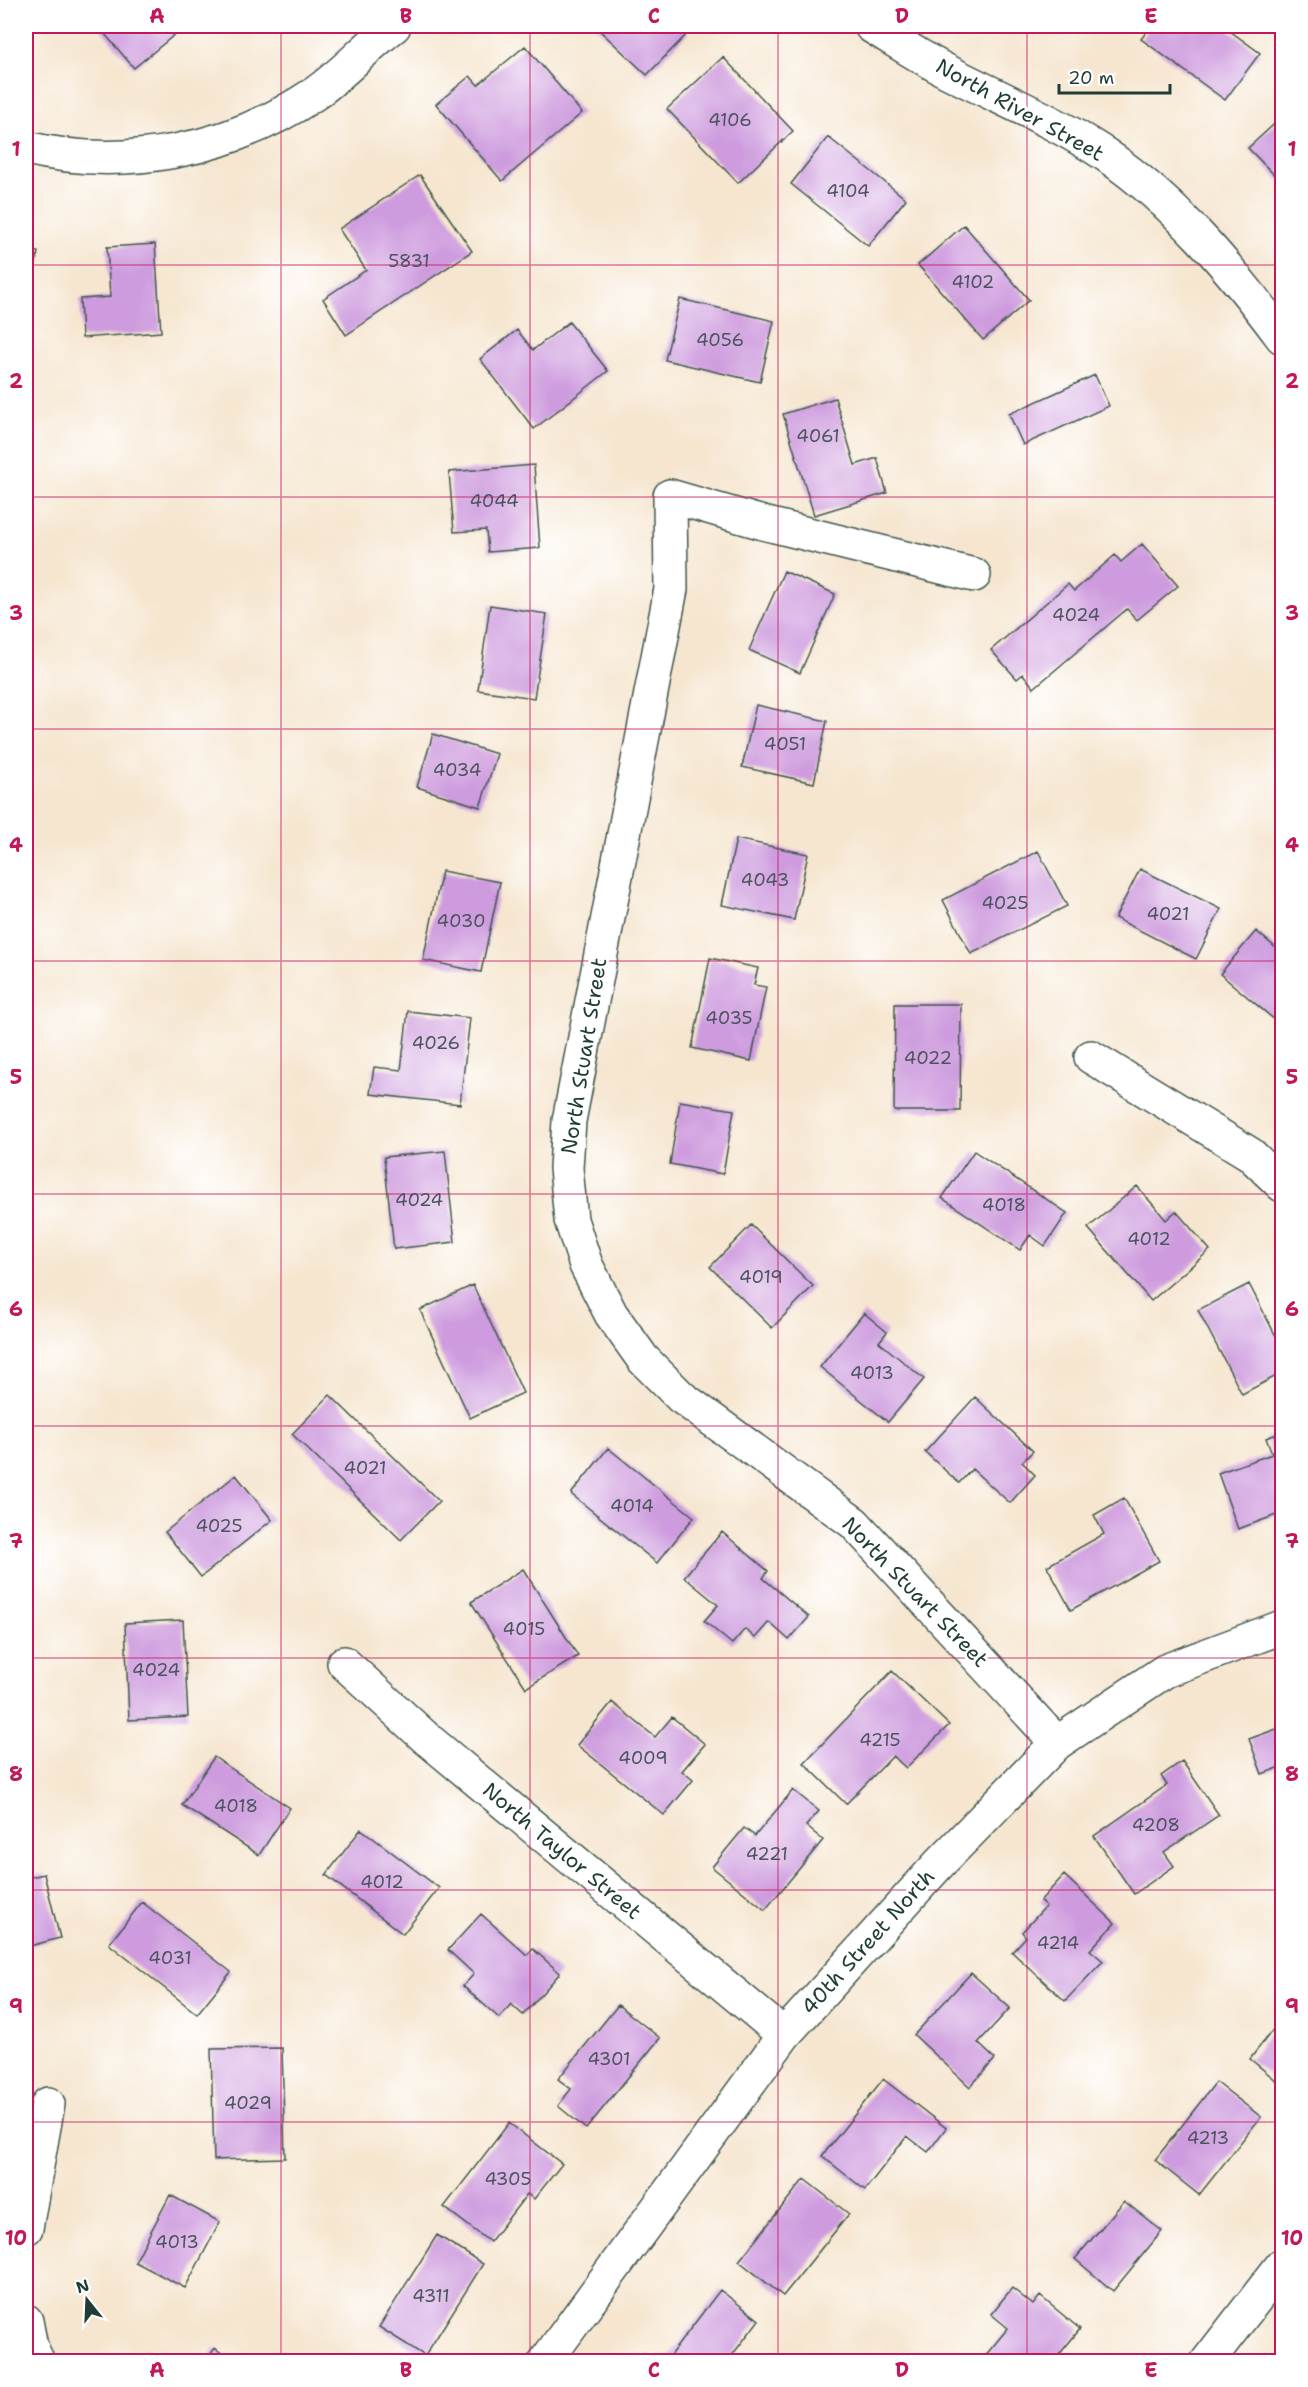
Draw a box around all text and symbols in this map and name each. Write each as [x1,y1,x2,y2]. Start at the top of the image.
text: A [149,3,165,29]
text: B [400,3,412,29]
text: C [648,3,660,29]
text: D [895,3,909,29]
text: E [1144,3,1158,29]
street label: North River Street [931,52,1109,168]
scale bar [1059,57,1170,95]
text: 20 m [1068,66,1114,90]
house number: 4106 [708,108,752,132]
text: 1 [11,136,21,162]
text: 1 [1287,136,1297,162]
house number: 4104 [826,179,870,203]
house number: 5831 [388,249,430,273]
house number: 4102 [952,270,994,294]
house number: 4056 [696,328,744,352]
text: 2 [9,368,23,394]
text: 2 [1285,368,1299,394]
house number: 4061 [796,424,840,448]
house number: 4044 [469,489,519,513]
text: 3 [9,600,23,626]
text: 3 [1285,600,1299,626]
house number: 4024 [1052,603,1100,627]
house number: 4051 [764,732,806,756]
house number: 4034 [433,758,481,782]
text: 4 [9,832,23,858]
text: 4 [1285,832,1299,858]
house number: 4043 [741,868,789,892]
house number: 4025 [981,891,1029,915]
house number: 4021 [1146,902,1190,926]
house number: 4030 [436,909,486,933]
street label: North Stuart Street [555,956,613,1156]
house number: 4035 [705,1006,753,1030]
house number: 4026 [412,1031,460,1055]
house number: 4022 [904,1046,952,1070]
text: 5 [10,1064,22,1090]
text: 5 [1286,1064,1298,1090]
house number: 4024 [395,1188,443,1212]
house number: 4018 [982,1193,1026,1217]
house number: 4012 [1127,1227,1171,1251]
house number: 4019 [739,1265,783,1289]
text: 6 [9,1296,23,1322]
text: 6 [1285,1296,1299,1322]
house number: 4013 [850,1361,894,1385]
house number: 4021 [343,1456,387,1480]
house number: 4014 [610,1494,654,1518]
street label: North Stuart Street [836,1511,994,1673]
house number: 4025 [195,1514,243,1538]
text: 7 [9,1528,23,1554]
text: 7 [1285,1528,1299,1554]
house number: 4015 [503,1617,545,1641]
house number: 4024 [132,1658,180,1682]
house number: 4215 [859,1728,901,1752]
house number: 4009 [618,1746,668,1770]
text: 8 [9,1761,23,1787]
text: 8 [1285,1761,1299,1787]
street label: North Taylor Street [477,1776,647,1926]
house number: 4018 [214,1794,258,1818]
house number: 4208 [1132,1813,1180,1837]
house number: 4221 [746,1842,788,1866]
street label: 40th Street North [795,1863,941,2021]
house number: 4012 [360,1870,404,1894]
house number: 4214 [1037,1931,1079,1955]
house number: 4031 [148,1946,192,1970]
text: 9 [9,1993,23,2019]
text: 9 [1285,1993,1299,2019]
house number: 4301 [587,2047,631,2071]
house number: 4029 [224,2091,272,2115]
house number: 4213 [1187,2126,1229,2150]
house number: 4305 [484,2167,532,2191]
text: 10 [5,2225,27,2251]
text: 10 [1281,2225,1303,2251]
house number: 4013 [155,2230,199,2254]
north arrow [57,2270,117,2330]
text: N [73,2274,92,2298]
house number: 4311 [412,2284,450,2308]
text: A [149,2357,165,2383]
text: B [400,2357,412,2383]
text: C [648,2357,660,2383]
text: D [895,2357,909,2383]
text: E [1144,2357,1158,2383]

